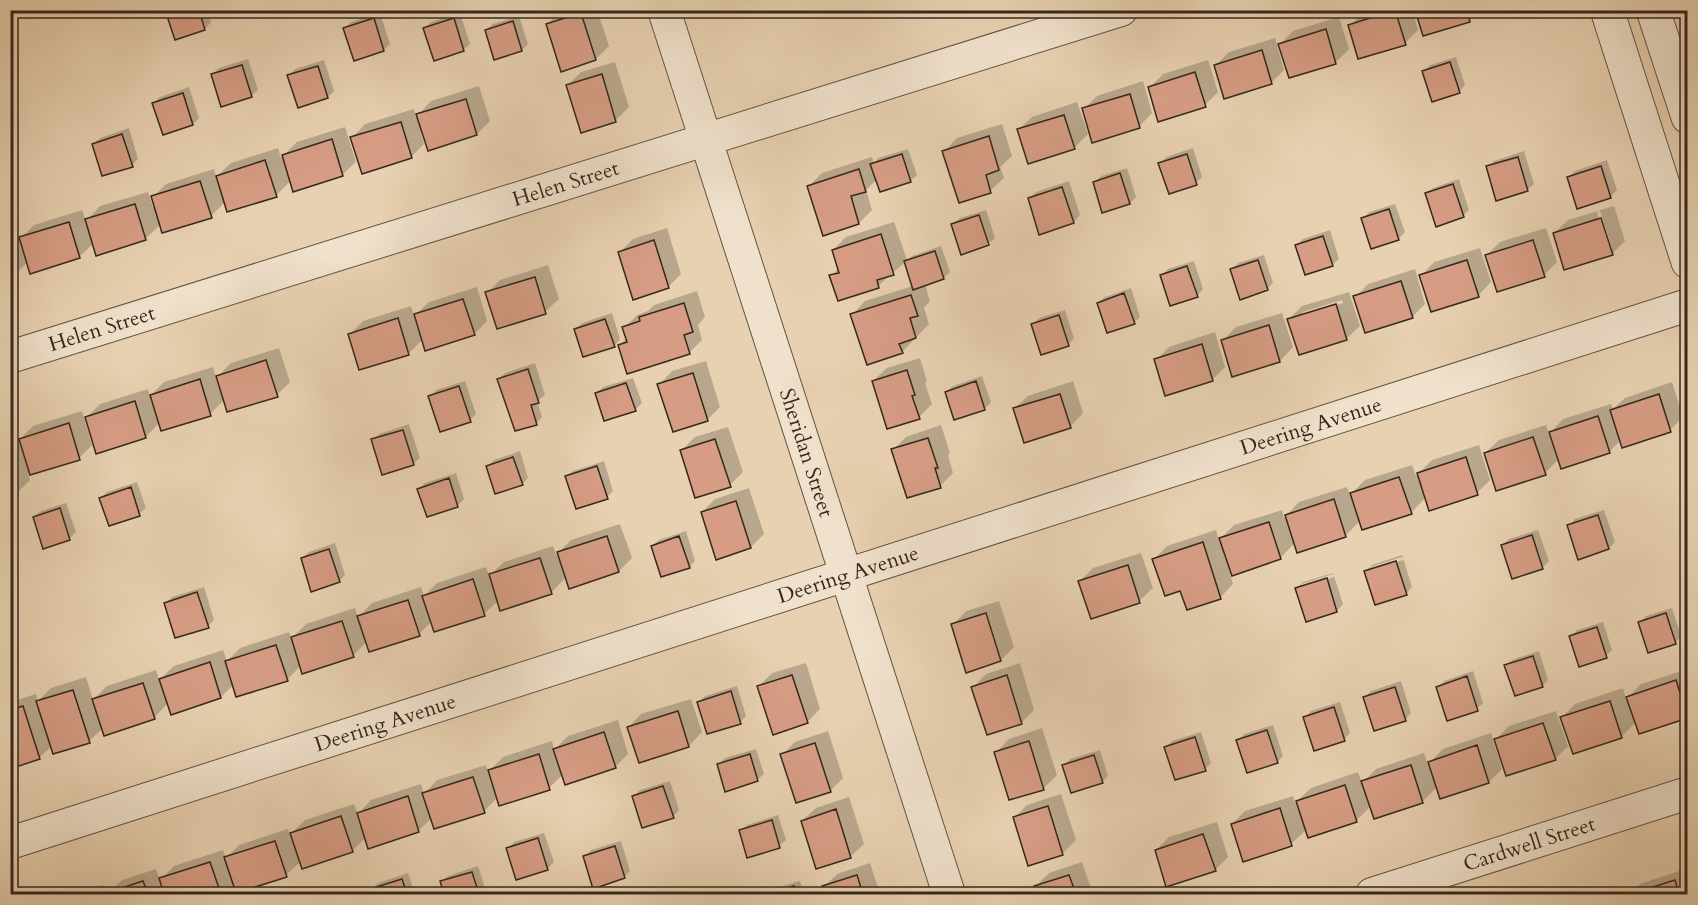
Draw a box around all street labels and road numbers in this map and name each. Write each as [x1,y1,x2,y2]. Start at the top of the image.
street label: Helen Street [509,153,623,214]
street label: Helen Street [45,298,159,359]
street label: Sheridan Street [772,385,841,521]
street label: Deering Avenue [1236,390,1385,462]
street label: Deering Avenue [773,538,923,611]
street label: Deering Avenue [311,686,460,759]
street label: Cardwell Street [1459,809,1599,878]

